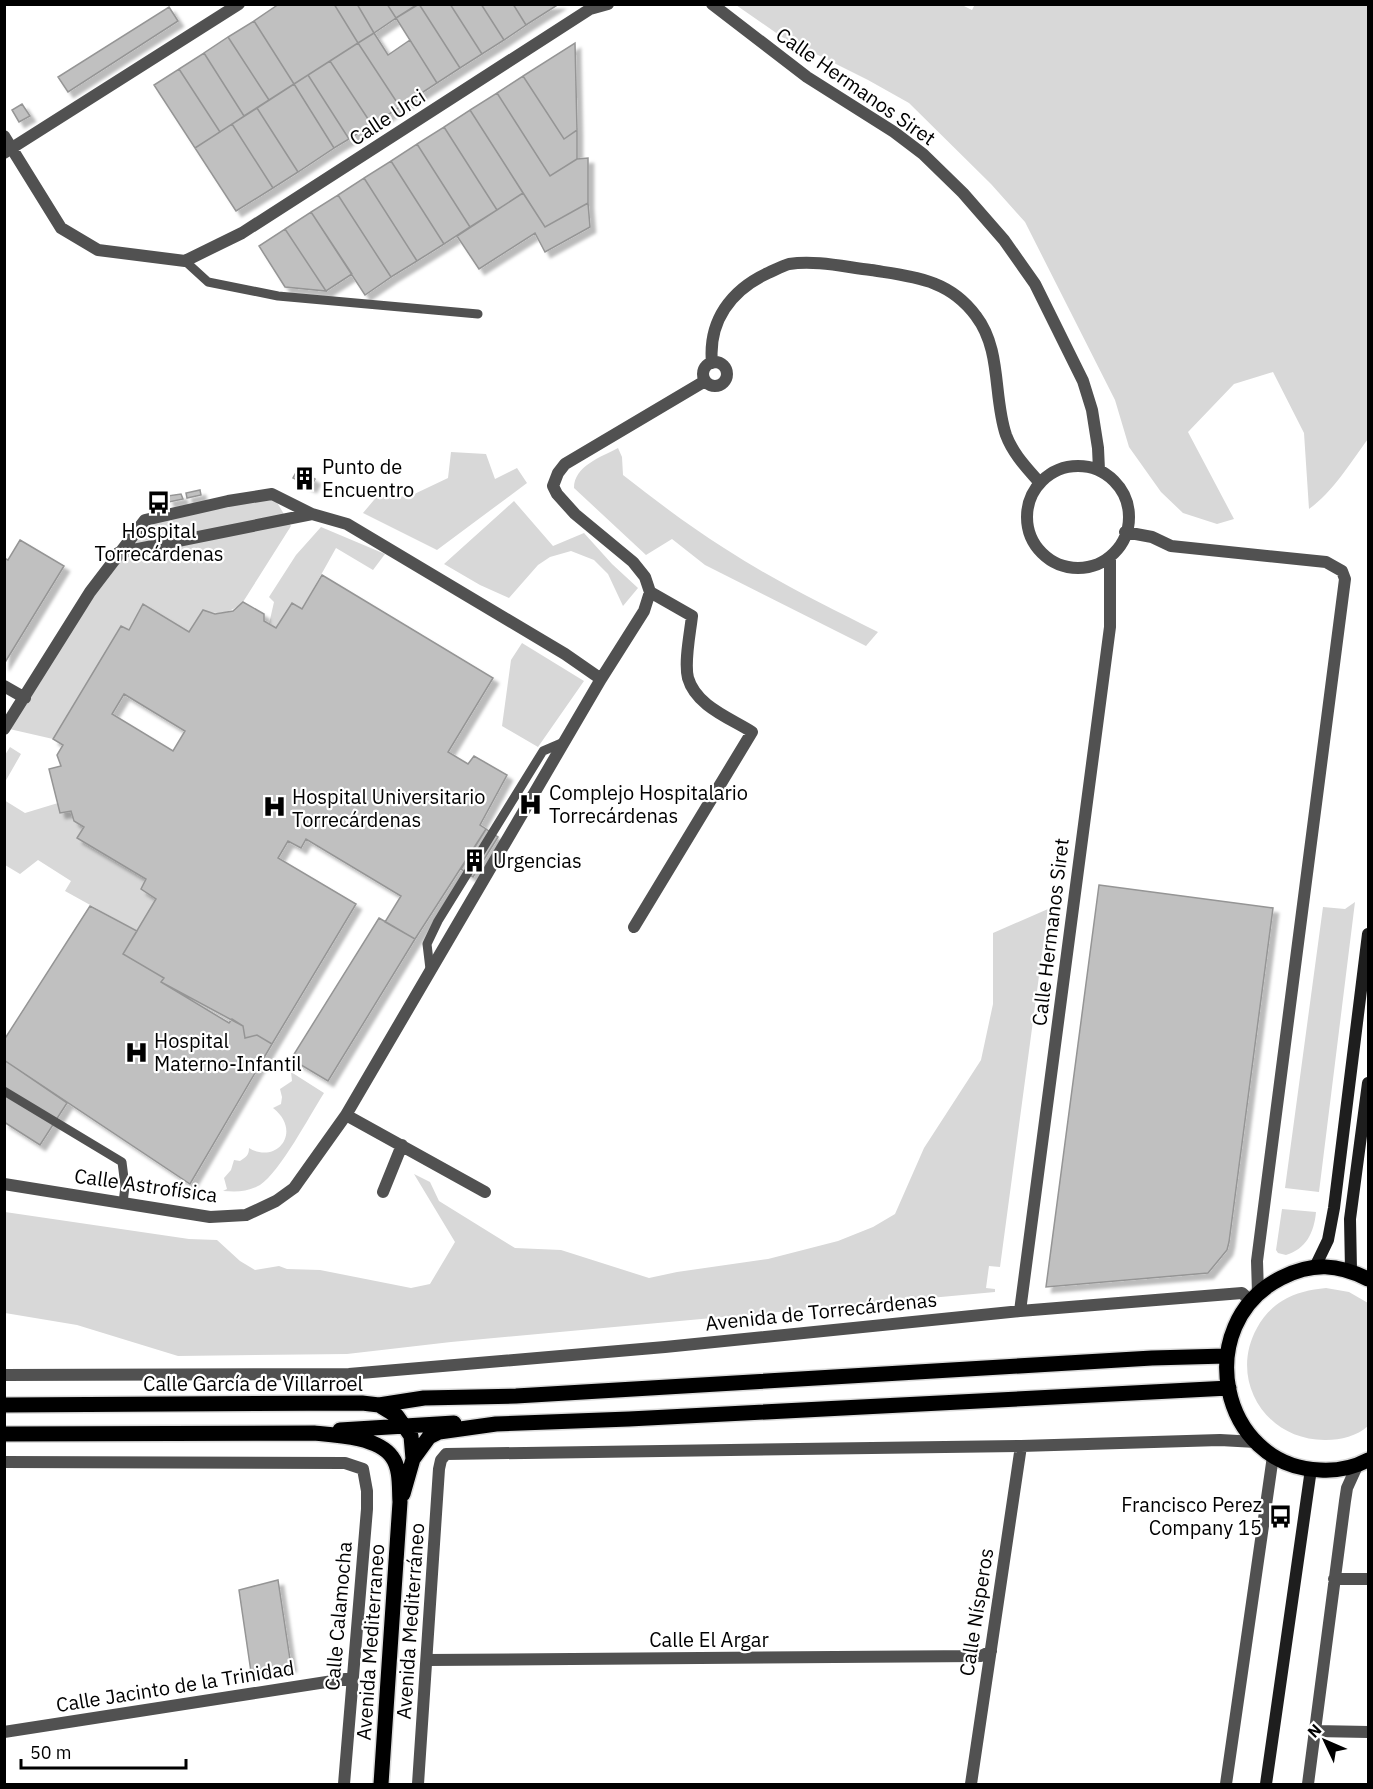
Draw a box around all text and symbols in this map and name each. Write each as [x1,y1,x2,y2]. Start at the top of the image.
street label: Calle Hermanos Siret [771,21,941,151]
street label: Calle Urci [344,82,430,152]
place label: Punto de Encuentro [322,453,414,503]
building icon: Punto de Encuentro [291,465,317,491]
bus stop icon: Hospital Torrecárdenas [146,489,172,515]
place label: Hospital Torrecárdenas [94,517,224,567]
place label: Complejo Hospitalario Torrecárdenas [549,779,748,829]
place label: Hospital Universitario Torrecárdenas [292,783,485,833]
hospital icon: Complejo Hospitalario Torrecárdenas [518,791,544,817]
hospital icon: Hospital Universitario Torrecárdenas [261,794,287,820]
street label: Calle Hermanos Siret [1025,837,1075,1027]
building icon: Urgencias [462,847,488,873]
place label: Urgencias [493,847,582,874]
place label: Hospital Materno-Infantil [154,1027,302,1077]
hospital icon: Hospital Materno-Infantil [123,1039,149,1065]
street label: Calle Astrofísica [73,1162,220,1208]
street label: Avenida de Torrecárdenas [704,1285,938,1337]
street label: Calle García de Villarroel [143,1370,363,1397]
place label: Francisco Perez Company 15 [1121,1491,1262,1541]
bus stop icon: Francisco Perez Company 15 [1267,1503,1293,1529]
street label: Avenida Mediterráneo [390,1522,430,1720]
street label: Calle Calamocha [318,1540,358,1692]
street label: Avenida Mediterraneo [350,1543,390,1741]
street label: Calle Nísperos [953,1546,999,1678]
street label: Calle El Argar [649,1626,769,1653]
street label: Calle Jacinto de la Trinidad [54,1654,296,1718]
north arrow [1295,1711,1355,1771]
text: N [1303,1719,1325,1742]
scale bar [21,1732,186,1770]
text: 50 m [30,1741,72,1764]

